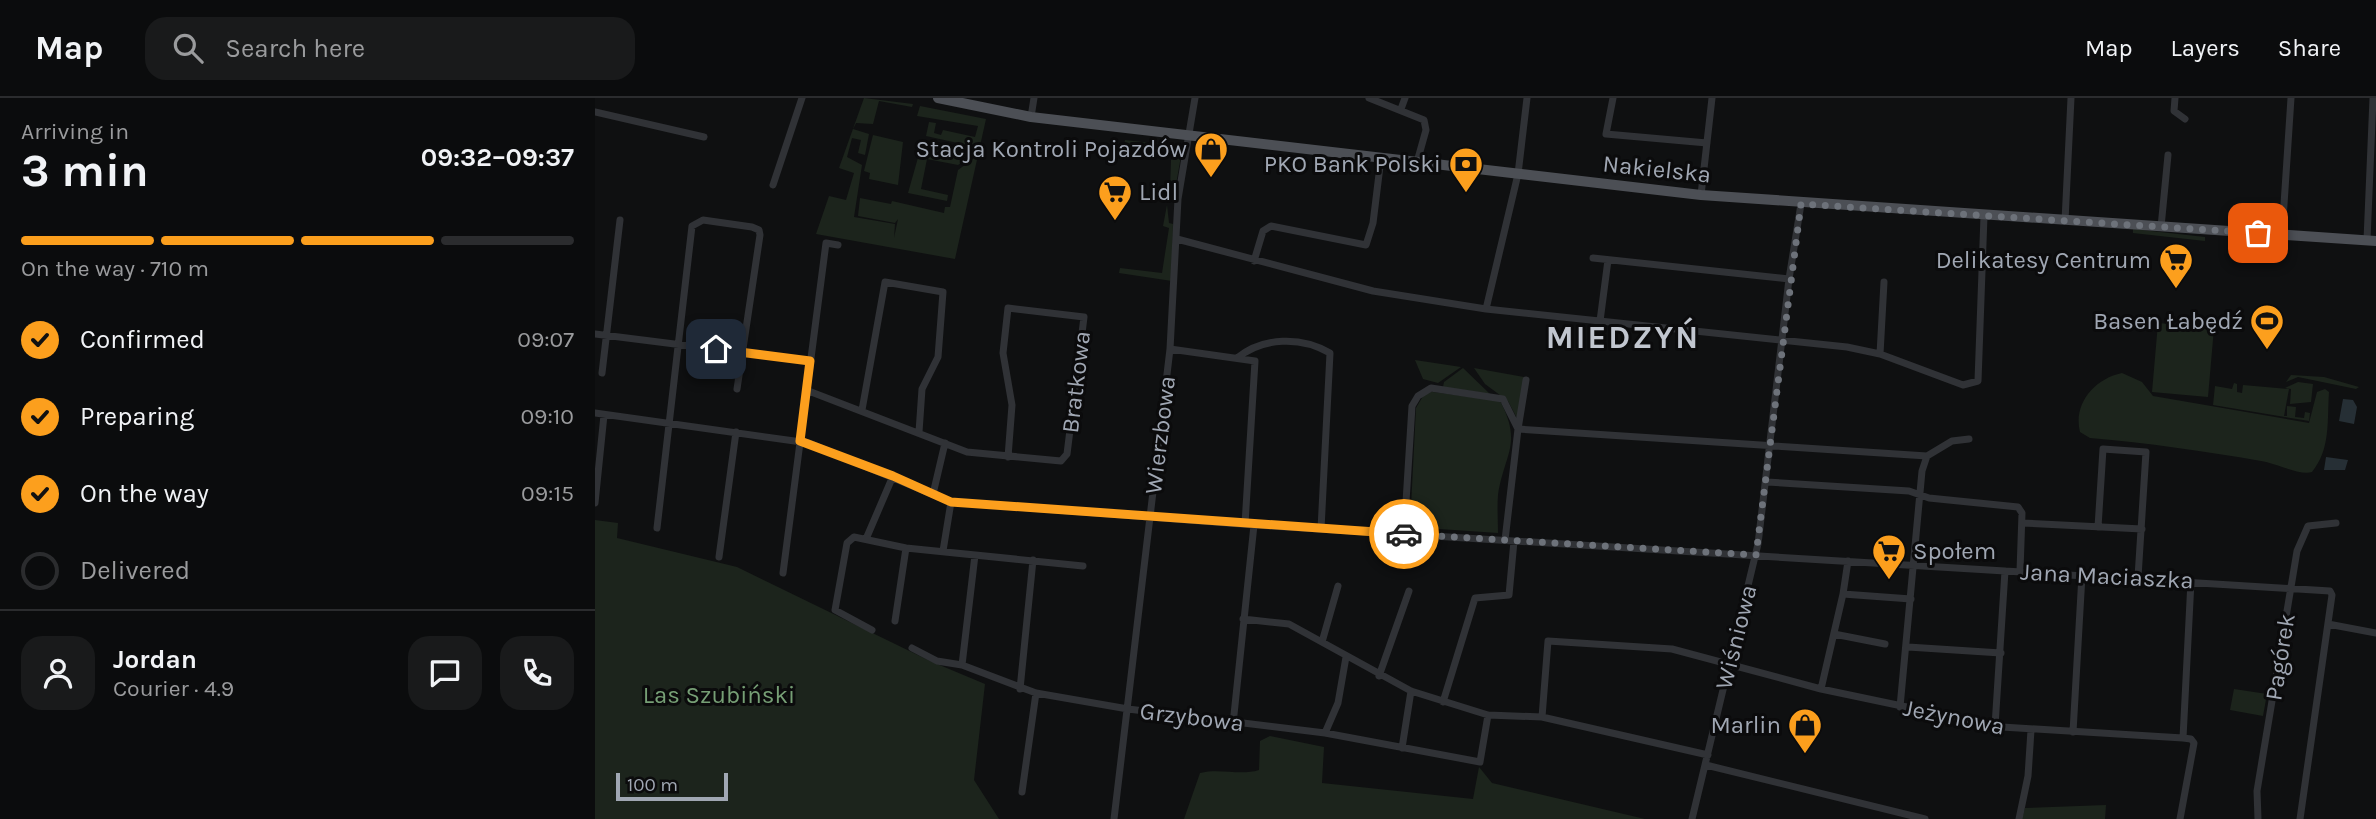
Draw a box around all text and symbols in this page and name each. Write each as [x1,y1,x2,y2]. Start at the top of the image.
search box [145,17,635,80]
text: Map [35,29,103,67]
icon: search [169,29,207,67]
text: Search here [225,33,365,64]
text: Map [2085,34,2133,62]
text: Layers [2171,34,2240,62]
text: Share [2278,34,2341,62]
text: Arriving in [21,118,129,145]
shop icon: Stacja Kontroli Pojazdów [1192,130,1230,179]
place label: Stacja Kontroli Pojazdów [916,135,1187,163]
text: 09:32–09:37 [421,142,574,173]
text: 3 min [21,144,149,198]
bank icon: PKO Bank Polski [1447,145,1485,194]
street label: Nakielska [1601,149,1713,189]
place label: PKO Bank Polski [1264,150,1441,178]
supermarket icon: Lidl [1096,173,1134,222]
place label: Lidl [1139,178,1178,206]
pin [2228,203,2288,263]
icon: bag [2239,214,2277,252]
supermarket icon: Delikatesy Centrum [2157,241,2195,290]
place label: Delikatesy Centrum [1936,246,2151,274]
text: On the way · 710 m [21,255,209,282]
sports icon: Basen Łabędź [2248,302,2286,351]
place label: Basen Łabędź [2093,307,2243,335]
district label: MIEDZYŃ [1546,317,1700,356]
pin [686,319,746,379]
icon: check [21,321,59,359]
text: Confirmed [80,324,205,355]
text: 09:07 [517,326,574,353]
street label: Bratkowa [1056,329,1096,435]
icon: home [697,330,735,368]
street label: Wierzbowa [1139,374,1181,496]
icon: check [21,398,59,436]
text: Preparing [80,401,194,432]
text: 09:10 [520,403,574,430]
icon: check [21,475,59,513]
text: On the way [80,478,209,509]
text: 09:15 [521,480,574,507]
courier [1369,499,1439,569]
icon: car [1385,515,1423,553]
supermarket icon: Społem [1870,532,1908,581]
place label: Społem [1913,537,1996,565]
text: Delivered [80,555,190,586]
street label: Jana Maciaszka [2020,557,2194,595]
street label: Wiśniowa [1710,582,1762,692]
street label: Pagórek [2259,612,2301,702]
button: person [21,636,95,710]
button: chat [408,636,482,710]
button: phone [500,636,574,710]
text: Jordan [113,644,197,675]
text: Courier · 4.9 [113,675,234,702]
park label: Las Szubiński [643,681,795,709]
street label: Jeżynowa [1901,693,2007,741]
street label: Grzybowa [1138,697,1246,737]
shop icon: Marlin [1786,706,1824,755]
place label: Marlin [1710,711,1781,739]
scale bar [616,770,728,802]
text: 100 m [627,774,678,796]

